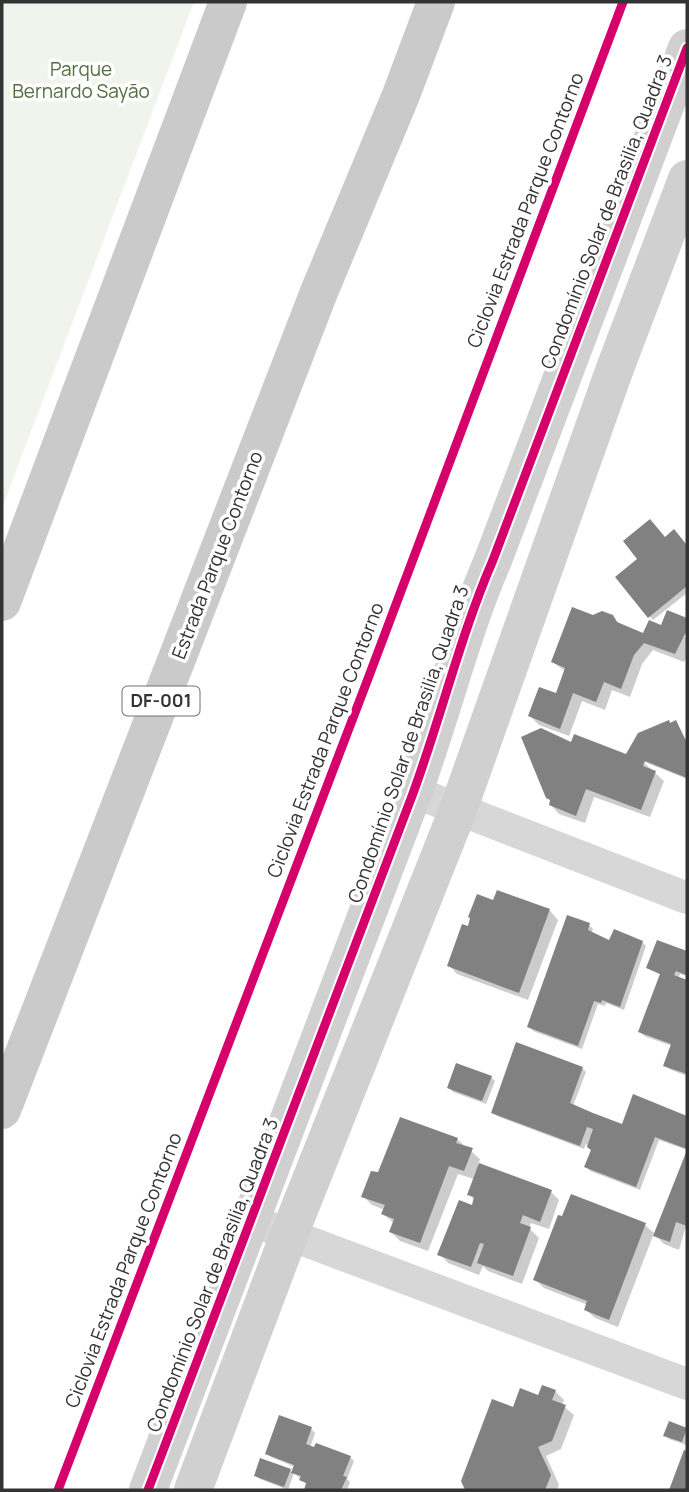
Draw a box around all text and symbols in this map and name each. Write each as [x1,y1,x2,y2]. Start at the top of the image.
street label: Condomínio Solar de Brasilia, Quadra 3 [534,51,678,373]
park label: Parque Bernardo Sayão [12,56,150,104]
street label: Ciclovia Estrada Parque Contorno [460,69,590,351]
street label: Estrada Parque Contorno [165,447,269,663]
street label: Condomínio Solar de Brasilia, Quadra 3 [341,582,475,906]
street label: Ciclovia Estrada Parque Contorno [260,599,390,881]
road number: DF-001 [122,686,200,716]
street label: Condomínio Solar de Brasilia, Quadra 3 [140,1114,284,1436]
street label: Ciclovia Estrada Parque Contorno [58,1129,188,1411]

